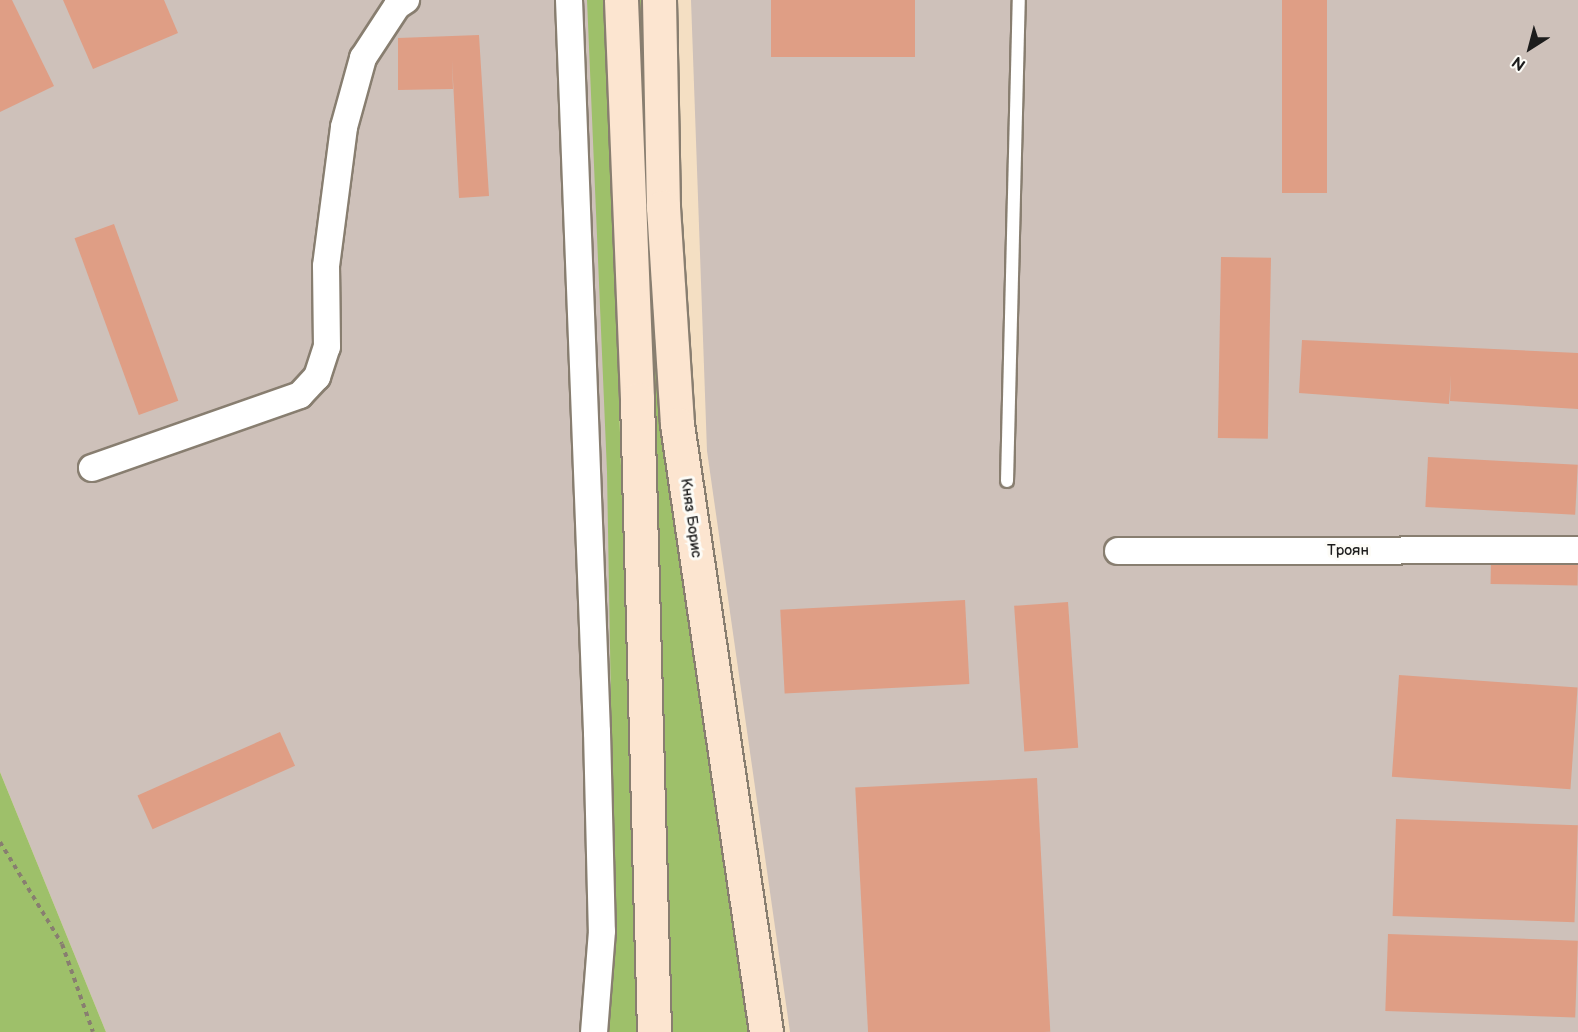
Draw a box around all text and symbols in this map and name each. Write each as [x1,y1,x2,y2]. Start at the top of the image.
north arrow [1500,18,1560,78]
text: N [1509,52,1530,74]
street label: Княз Борис [677,477,705,559]
street label: Троян [1327,542,1369,560]

